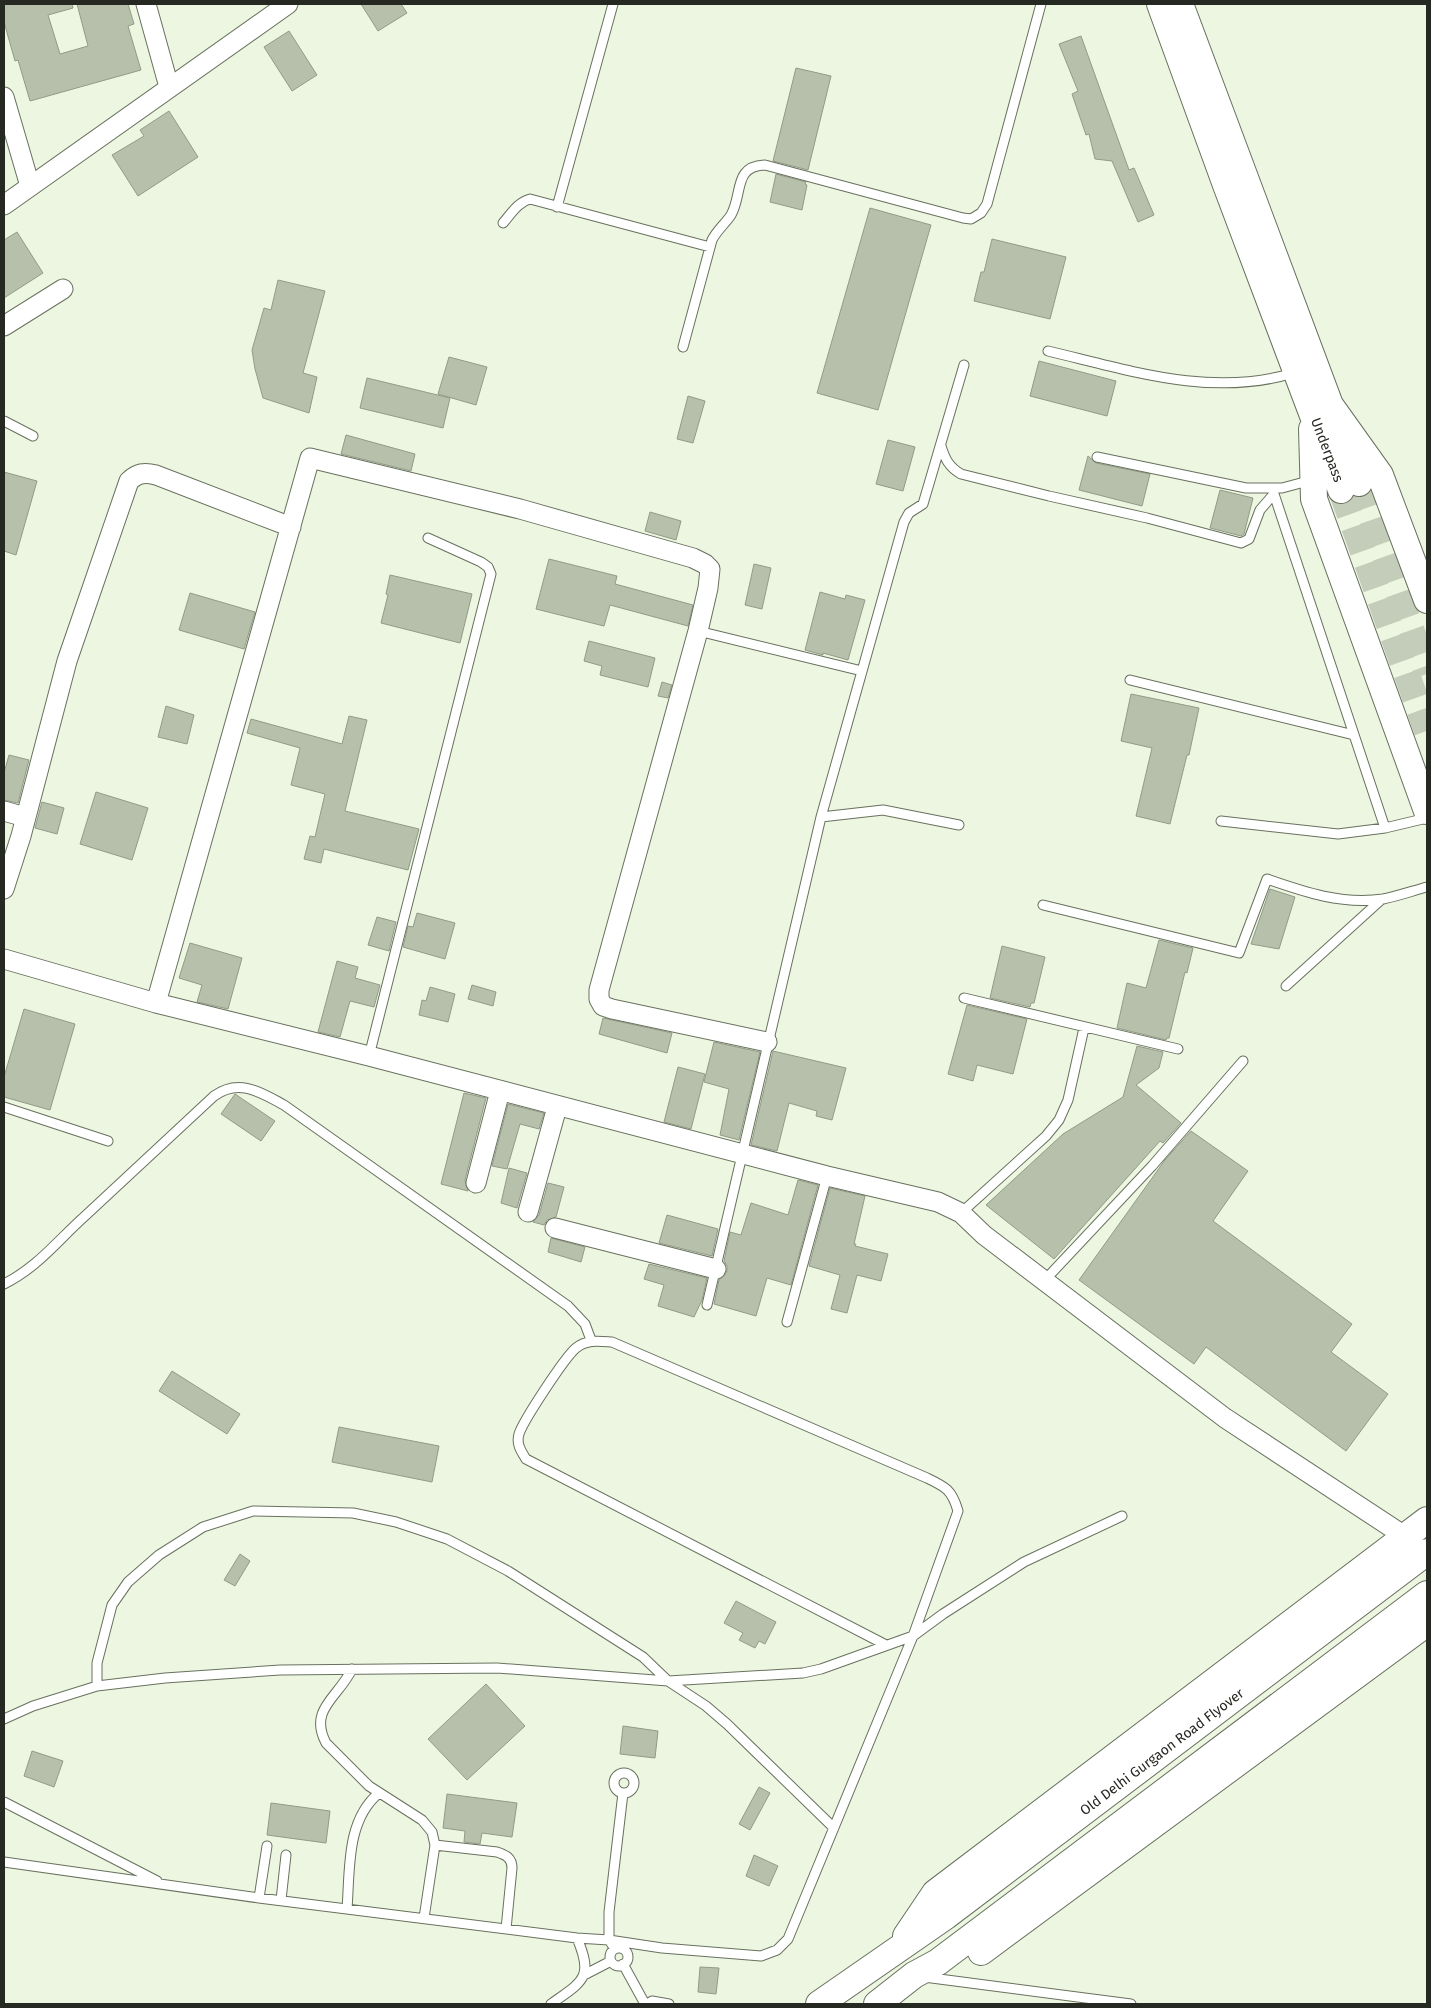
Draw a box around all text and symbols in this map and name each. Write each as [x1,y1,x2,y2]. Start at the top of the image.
street label: Underpass [1307,415,1347,485]
street label: Old Delhi Gurgaon Road Flyover [1077,1684,1248,1819]

